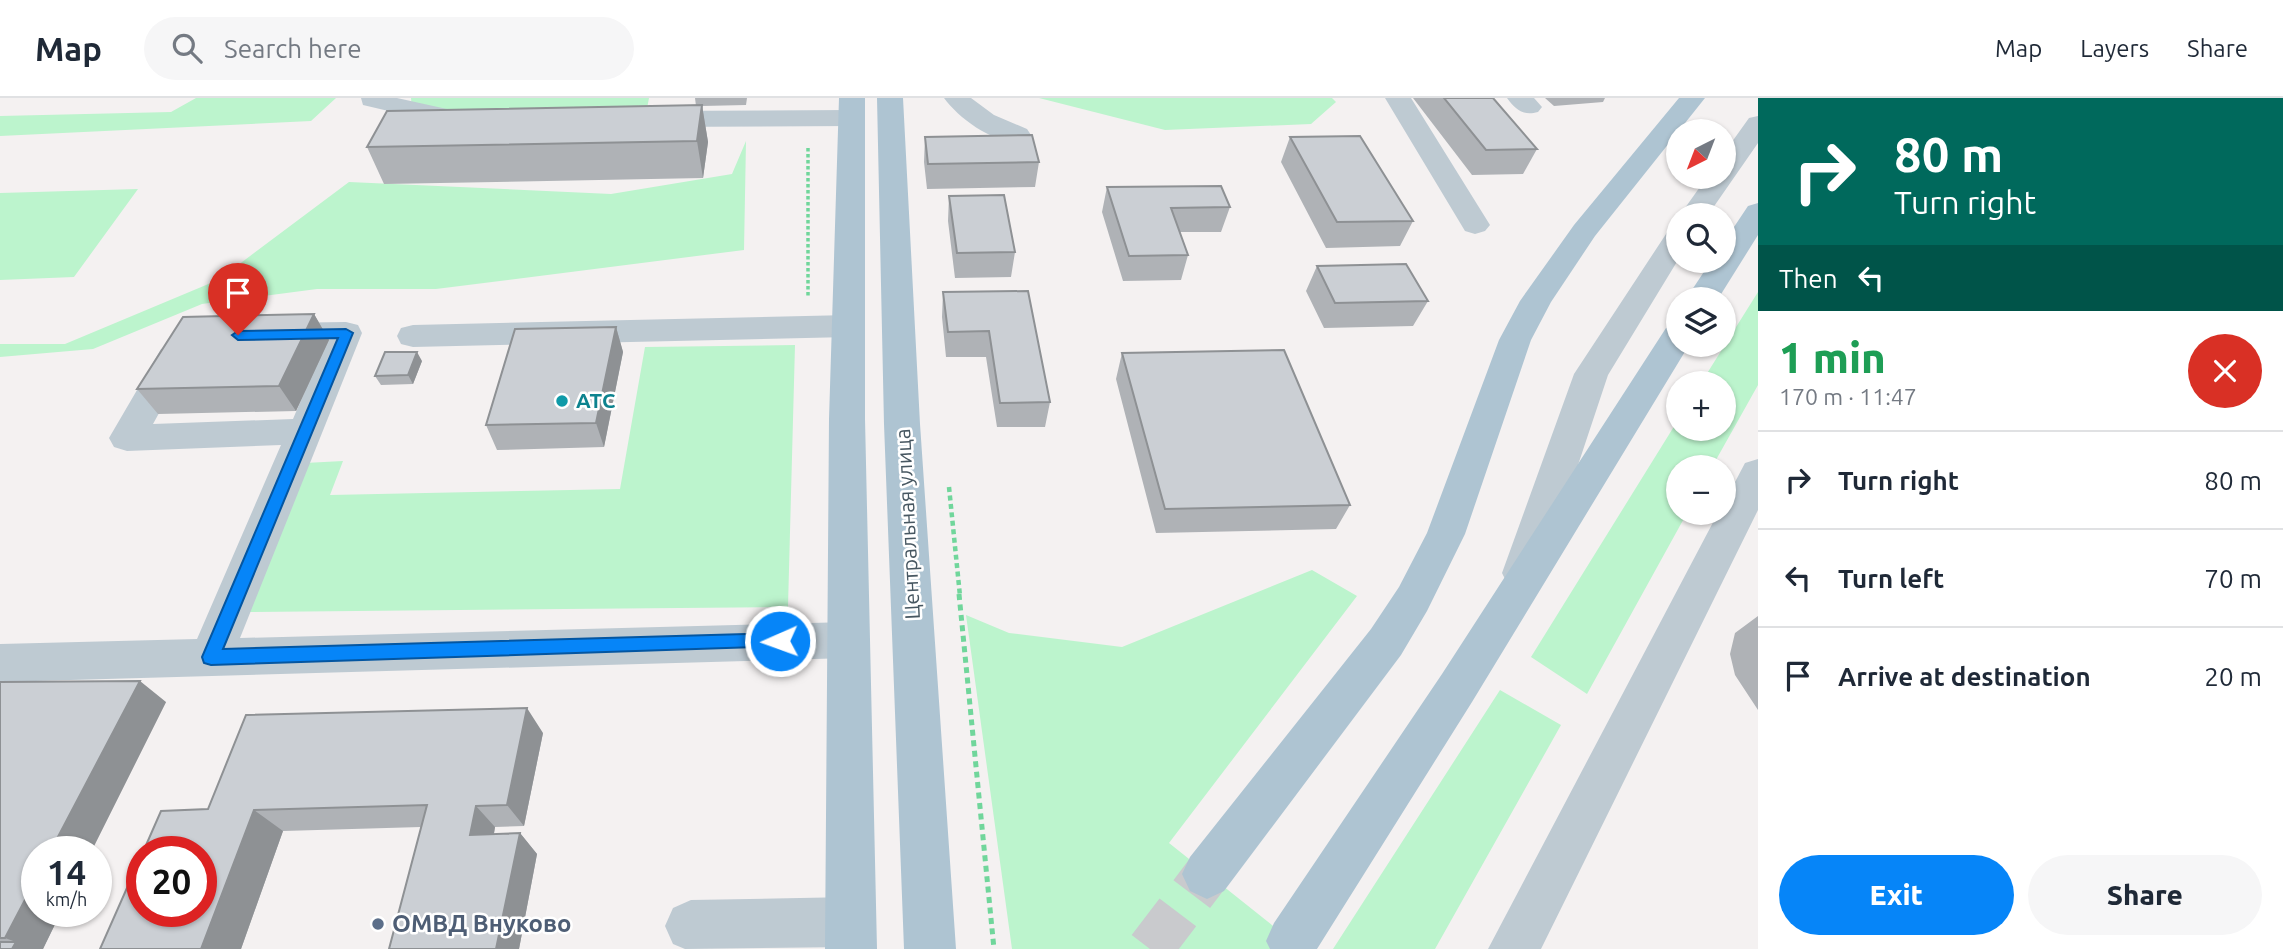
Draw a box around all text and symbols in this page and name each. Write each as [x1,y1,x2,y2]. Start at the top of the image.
search box [144,17,634,80]
icon: search [168,29,206,67]
text: Map [35,30,102,67]
text: Search here [224,34,362,63]
text: Map [1995,35,2042,62]
text: Layers [2080,35,2149,62]
text: Share [2187,35,2248,62]
north arrow [1666,119,1736,189]
map controls [1666,119,1736,525]
icon: right [1779,126,1870,217]
text: 80 m [1894,126,2003,181]
text: Turn right [1894,184,2036,220]
button: search [1666,203,1736,273]
icon: left [1852,259,1890,297]
pin [208,263,268,335]
text: Then [1779,264,1838,293]
icon: arrive [219,274,257,312]
button: layers [1666,287,1736,357]
text: 1 min [1779,334,1886,381]
button: close [2188,334,2262,408]
button: + [1666,371,1736,441]
text: 170 m · 11:47 [1779,384,1917,409]
place label: АТС [576,388,615,412]
marker: АТС [554,393,570,409]
street label: Центральная улица [890,428,924,620]
button: − [1666,455,1736,525]
icon: right [1779,461,1817,499]
text: Turn right [1838,466,1959,495]
text: 80 m [2204,466,2262,495]
icon: left [1779,559,1817,597]
text: Turn left [1838,564,1944,593]
text: 70 m [2204,564,2262,593]
position arrow [743,604,817,678]
icon: arrive [1779,657,1817,695]
text: Arrive at destination [1838,662,2091,691]
text: 20 m [2204,662,2262,691]
speed limit sign: 20 [126,836,217,927]
text: 14 [47,852,86,892]
button: Exit [1779,855,2014,935]
button: Share [2028,855,2262,935]
text: km/h [46,889,87,909]
place label: ОМВД Внуково [392,910,572,937]
marker: ОМВД Внуково [370,916,386,932]

